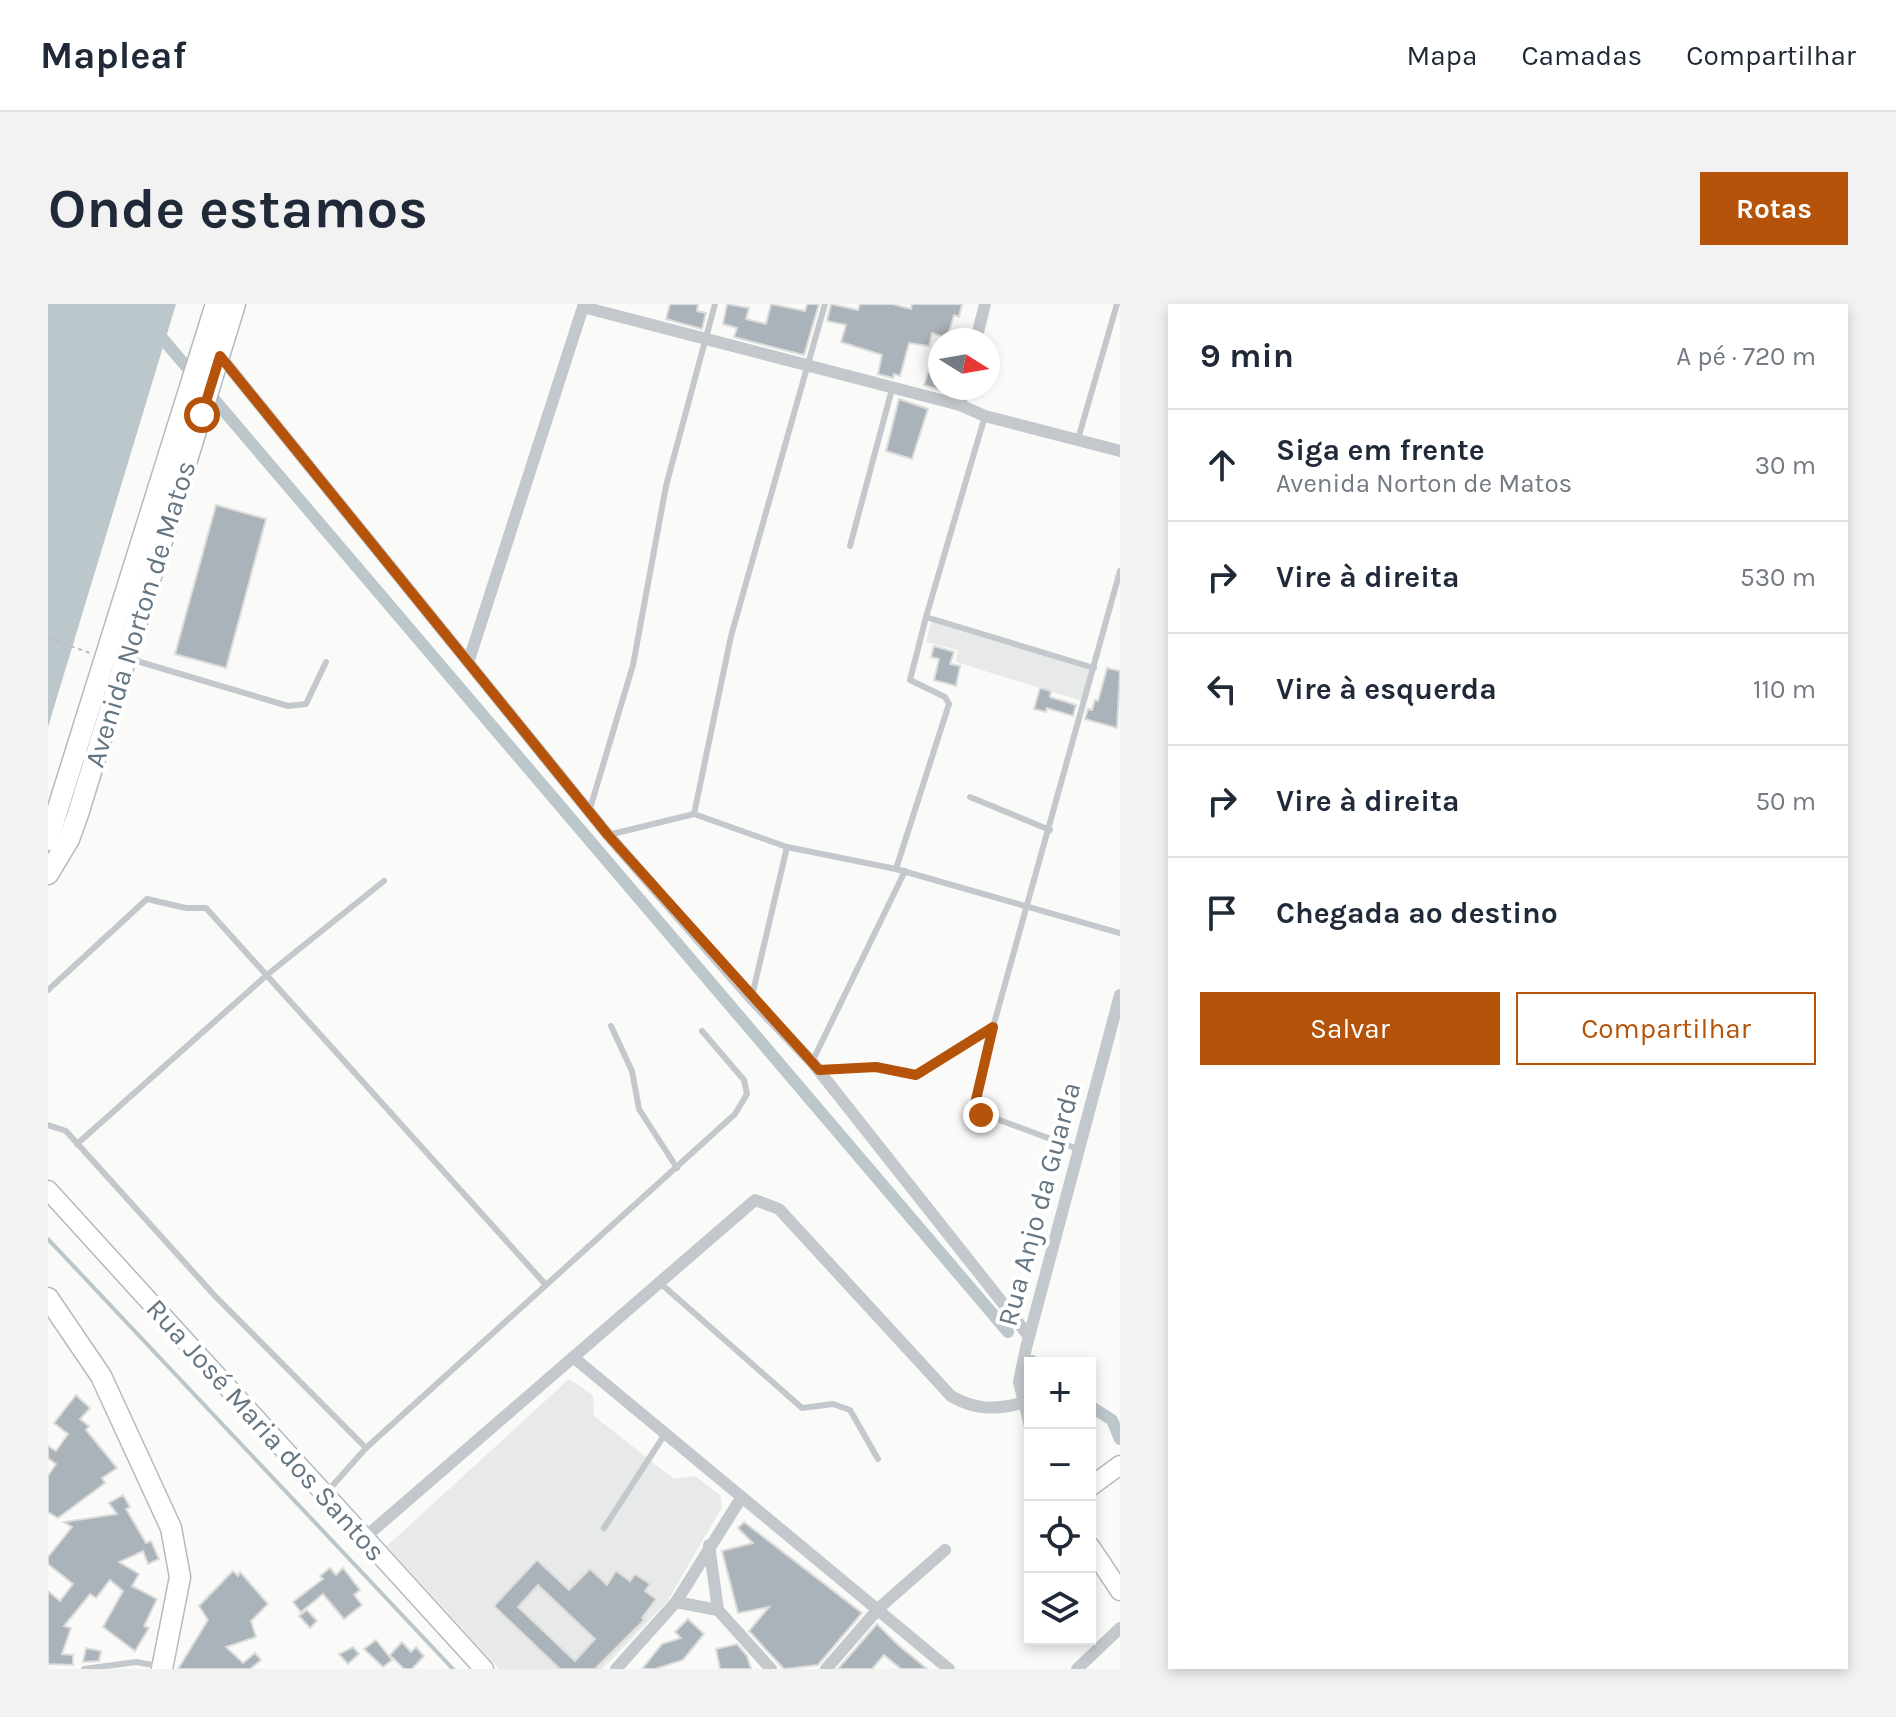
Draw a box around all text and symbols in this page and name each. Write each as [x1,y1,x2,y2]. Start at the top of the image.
text: Mapleaf [40,33,187,78]
text: Mapa [1406,39,1477,72]
text: Camadas [1521,39,1642,72]
text: Compartilhar [1686,39,1856,72]
button: Rotas [1700,172,1848,245]
text: Onde estamos [48,176,428,241]
north arrow [928,328,1000,400]
text: 9 min [1200,336,1294,376]
text: A pé · 720 m [1676,341,1816,372]
route start [184,397,220,433]
text: Siga em frente [1276,432,1485,468]
icon: ahead [1200,443,1244,487]
text: 30 m [1755,450,1816,481]
street label: Avenida Norton de Matos [78,457,202,771]
text: Avenida Norton de Matos [1276,468,1572,499]
icon: right [1200,555,1244,599]
text: Vire à direita [1276,559,1459,595]
text: 530 m [1740,562,1816,593]
icon: left [1200,667,1244,711]
text: Vire à esquerda [1276,671,1497,707]
text: 110 m [1753,674,1816,705]
icon: right [1200,779,1244,823]
text: Vire à direita [1276,783,1459,819]
text: 50 m [1755,786,1816,817]
icon: arrive [1200,891,1244,935]
text: Chegada ao destino [1276,895,1558,931]
button: Salvar [1200,992,1500,1065]
button: Compartilhar [1516,992,1816,1065]
street label: Rua Anjo da Guarda [991,1078,1087,1330]
route end [963,1097,999,1133]
street label: Rua José Maria dos Santos [140,1292,392,1568]
map controls [1024,1357,1096,1645]
button: + [1024,1357,1096,1429]
button: − [1024,1429,1096,1501]
button: locate [1024,1501,1096,1573]
button: layers [1024,1573,1096,1645]

